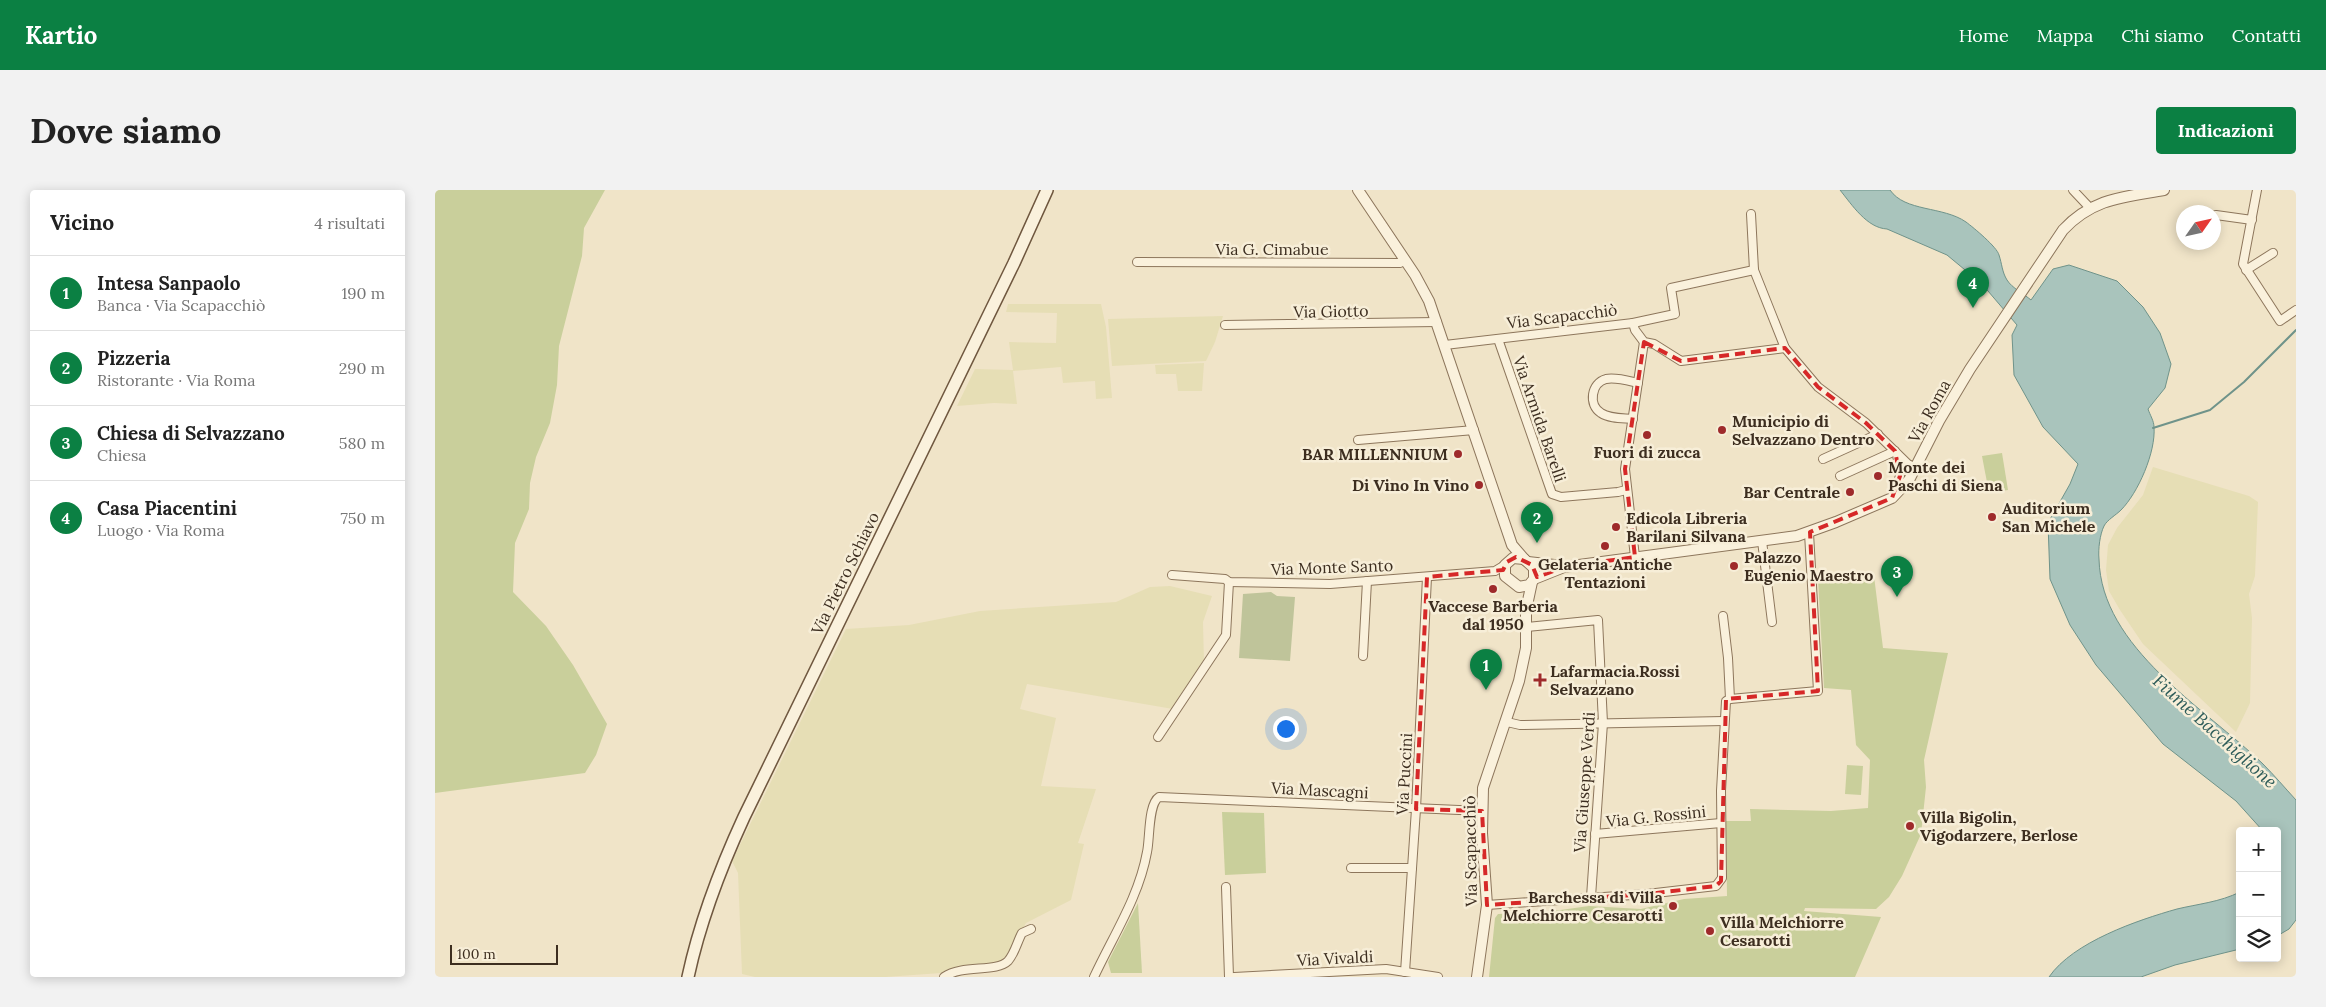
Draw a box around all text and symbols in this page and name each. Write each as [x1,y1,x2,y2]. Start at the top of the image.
text: Kartio [25,20,97,51]
text: Home [1959,24,2009,47]
text: Mappa [2037,24,2093,47]
text: Chi siamo [2121,24,2204,47]
text: Contatti [2232,24,2301,47]
button: Indicazioni [2156,107,2296,154]
text: Dove siamo [30,108,221,153]
north arrow [2176,205,2221,250]
text: Vicino [50,209,114,236]
text: 4 risultati [314,213,385,233]
street label: Via G. Cimabue [1214,239,1329,259]
pin: 4 [1957,267,1989,308]
text: Intesa Sanpaolo [97,271,241,295]
text: 1 [63,283,69,303]
text: 190 m [341,283,385,303]
text: Banca · Via Scapacchiò [97,295,265,315]
street label: Via Scapacchiò [1505,299,1618,333]
street label: Via Giotto [1292,300,1369,322]
text: Pizzeria [97,346,170,370]
street label: Via Armida Barelli [1509,352,1571,485]
text: 2 [62,358,70,378]
text: 290 m [339,358,385,378]
text: Ristorante · Via Roma [97,370,255,390]
street label: Via Roma [1903,376,1954,447]
place label: Municipio di Selvazzano Dentro [1732,411,1874,449]
text: Chiesa di Selvazzano [97,421,285,445]
marker: Municipio di Selvazzano Dentro [1716,424,1728,436]
marker: Fuori di zucca [1641,429,1653,441]
text: 3 [62,433,70,453]
text: 580 m [339,433,385,453]
place label: Fuori di zucca [1593,442,1701,462]
place label: BAR MILLENNIUM [1302,444,1448,464]
text: Chiesa [97,445,147,465]
marker: BAR MILLENNIUM [1452,448,1464,460]
place label: Monte dei Paschi di Siena [1888,457,2003,495]
marker: Monte dei Paschi di Siena [1872,470,1884,482]
place label: Di Vino In Vino [1352,475,1469,495]
marker: Di Vino In Vino [1473,479,1485,491]
place label: Bar Centrale [1743,482,1840,502]
marker: Bar Centrale [1844,486,1856,498]
text: Casa Piacentini [97,496,237,520]
place label: Auditorium San Michele [2002,498,2096,536]
pin: 2 [1521,502,1553,543]
text: 4 [62,508,70,528]
text: 750 m [340,508,385,528]
place label: Edicola Libreria Barilani Silvana [1626,508,1748,546]
street label: Via Pietro Schiavo [806,509,883,638]
marker: Auditorium San Michele [1986,511,1998,523]
text: Luogo · Via Roma [97,520,225,540]
marker: Edicola Libreria Barilani Silvana [1610,521,1622,533]
marker: Gelateria Antiche Tentazioni [1599,540,1611,552]
place label: Palazzo Eugenio Maestro [1744,547,1873,585]
place label: Gelateria Antiche Tentazioni [1538,554,1672,592]
street label: Via Monte Santo [1270,555,1393,579]
pin: 3 [1881,556,1913,597]
marker: Palazzo Eugenio Maestro [1728,560,1740,572]
marker: Vaccese Barberia dal 1950 [1487,583,1499,595]
place label: Vaccese Barberia dal 1950 [1428,596,1558,634]
pin: 1 [1470,649,1502,690]
place label: Lafarmacia.Rossi Selvazzano [1550,661,1680,699]
water label: Fiume Bacchiglione [2148,669,2282,793]
marker: Lafarmacia.Rossi Selvazzano [1534,674,1546,686]
street label: Via Giuseppe Verdi [1569,711,1599,854]
your location [1273,716,1299,742]
street label: Via Puccini [1392,732,1416,817]
street label: Via Mascagni [1270,777,1369,803]
street label: Via Scapacchiò [1459,795,1481,908]
street label: Via G. Rossini [1604,801,1707,831]
place label: Villa Bigolin, Vigodarzere, Berlose [1920,807,2078,845]
marker: Villa Bigolin, Vigodarzere, Berlose [1904,820,1916,832]
map controls [2236,827,2281,962]
button: + [2236,827,2281,872]
button: − [2236,872,2281,917]
place label: Barchessa di Villa Melchiorre Cesarotti [1503,887,1664,925]
marker: Barchessa di Villa Melchiorre Cesarotti [1667,900,1679,912]
place label: Villa Melchiorre Cesarotti [1720,912,1844,950]
button: layers [2236,917,2281,962]
marker: Villa Melchiorre Cesarotti [1704,925,1716,937]
scale bar [450,942,557,965]
text: 100 m [457,945,496,963]
street label: Via Vivaldi [1295,946,1374,970]

